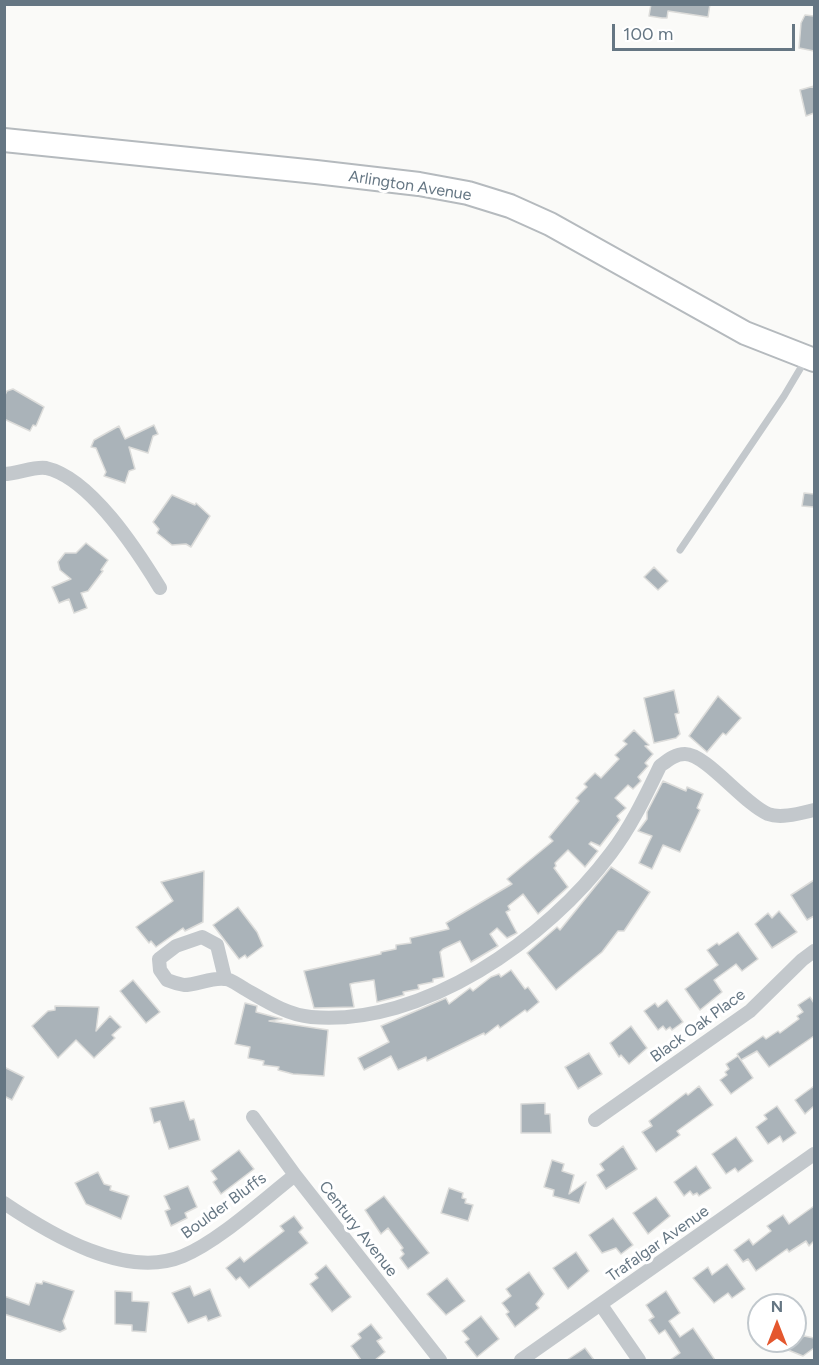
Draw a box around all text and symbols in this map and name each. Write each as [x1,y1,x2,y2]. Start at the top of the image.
scale bar [615,12,798,50]
text: 100 m [623,23,673,45]
street label: Arlington Avenue [347,167,473,205]
street label: Black Oak Place [647,985,749,1067]
street label: Boulder Bluffs [178,1169,270,1243]
street label: Century Avenue [315,1177,401,1281]
street label: Trafalgar Avenue [603,1202,713,1286]
north arrow [747,1293,807,1353]
text: N [771,1297,783,1316]

